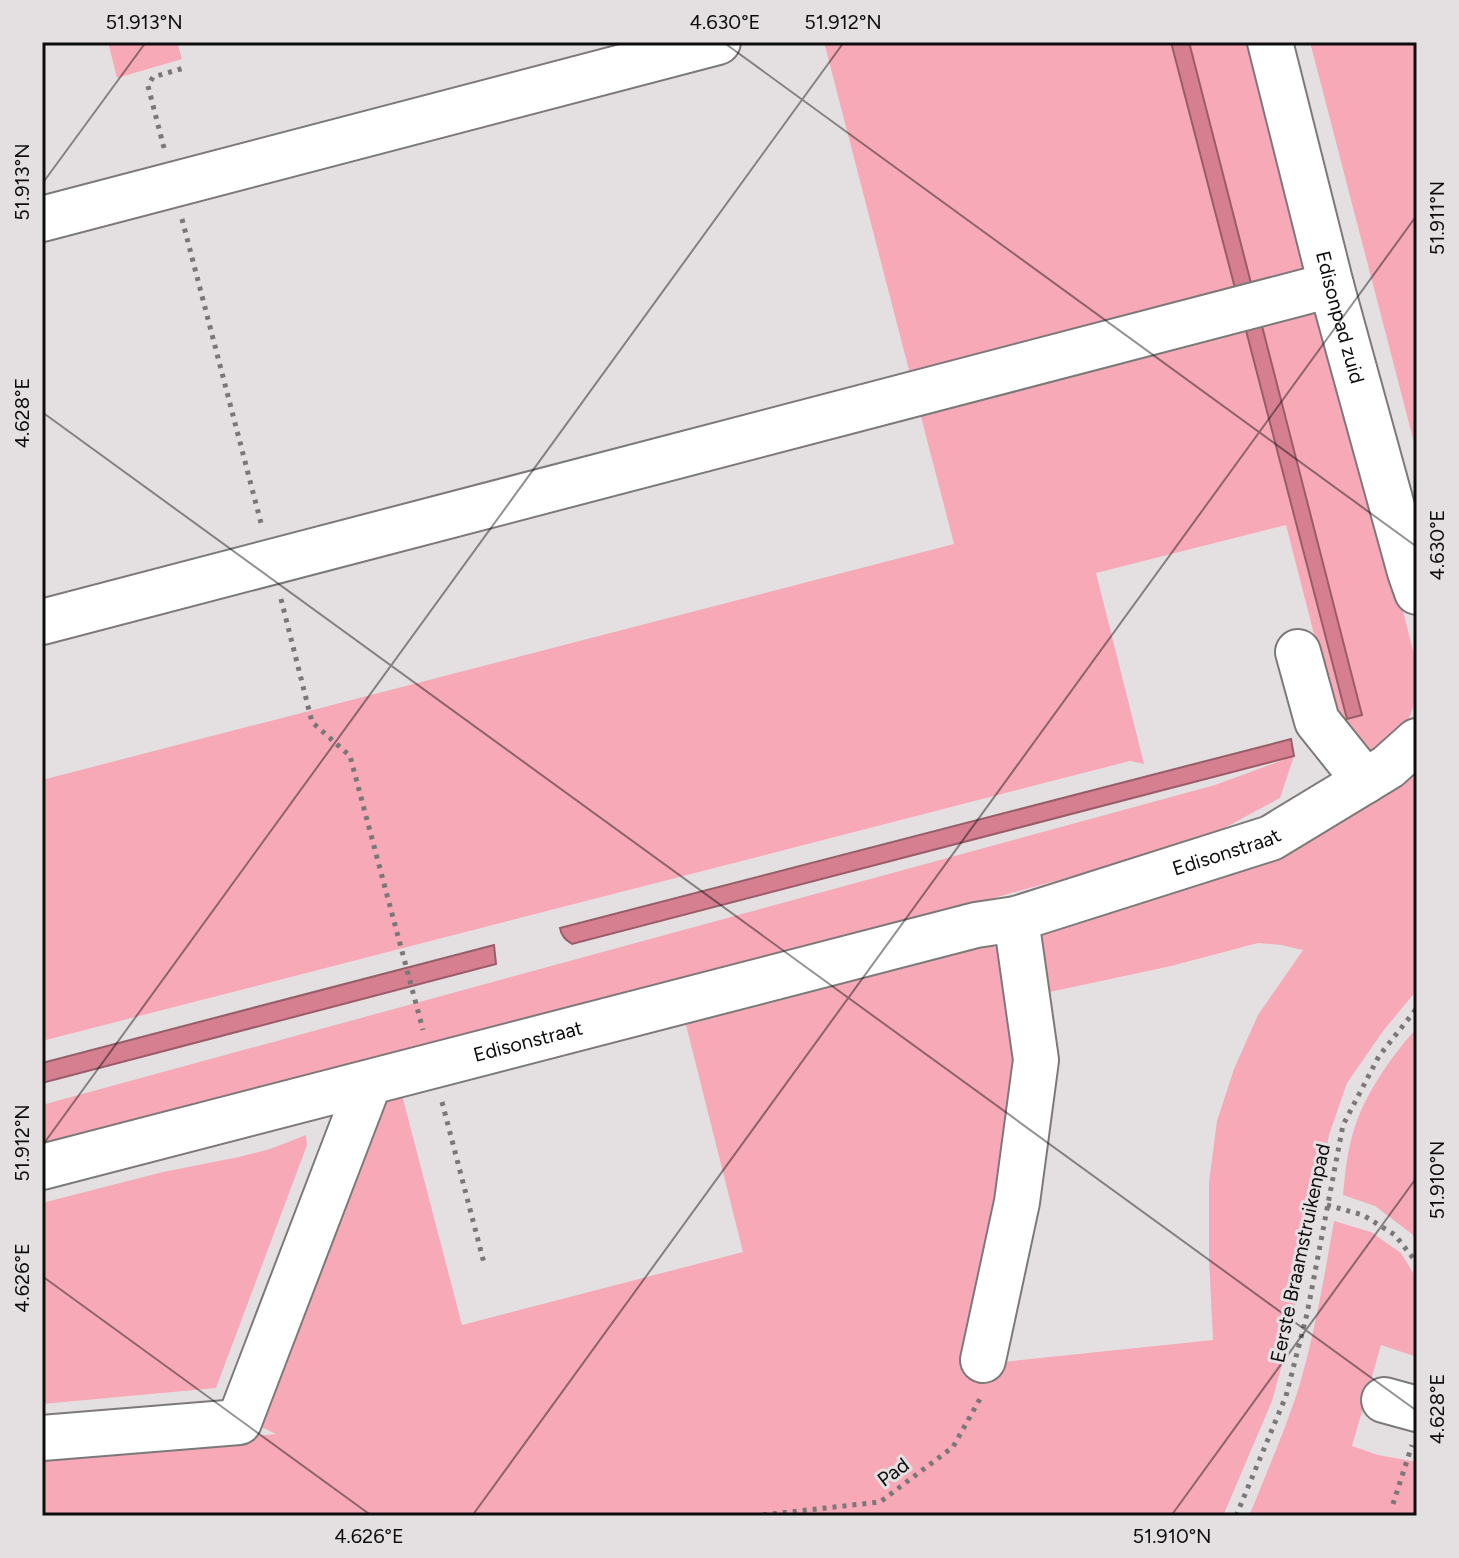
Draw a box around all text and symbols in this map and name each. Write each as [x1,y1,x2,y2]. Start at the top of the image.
text: 51.913°N [105,10,183,34]
text: 4.630°E [690,10,760,34]
text: 51.912°N [804,10,882,34]
text: 51.913°N [10,143,34,221]
text: 51.911°N [1425,181,1449,255]
street label: Edisonpad zuid [1311,248,1370,386]
text: 4.628°E [10,378,34,448]
text: 4.630°E [1425,510,1449,580]
street label: Edisonstraat [1169,823,1285,881]
street label: Edisonstraat [471,1015,585,1067]
text: 51.912°N [10,1104,34,1182]
text: 51.910°N [1425,1140,1449,1220]
street label: Eerste Braamstruikenpad [1265,1141,1335,1365]
text: 4.626°E [10,1243,34,1313]
text: 4.628°E [1425,1374,1449,1444]
street label: Pad [872,1452,914,1492]
text: 4.626°E [334,1524,404,1548]
text: 51.910°N [1132,1524,1212,1548]

